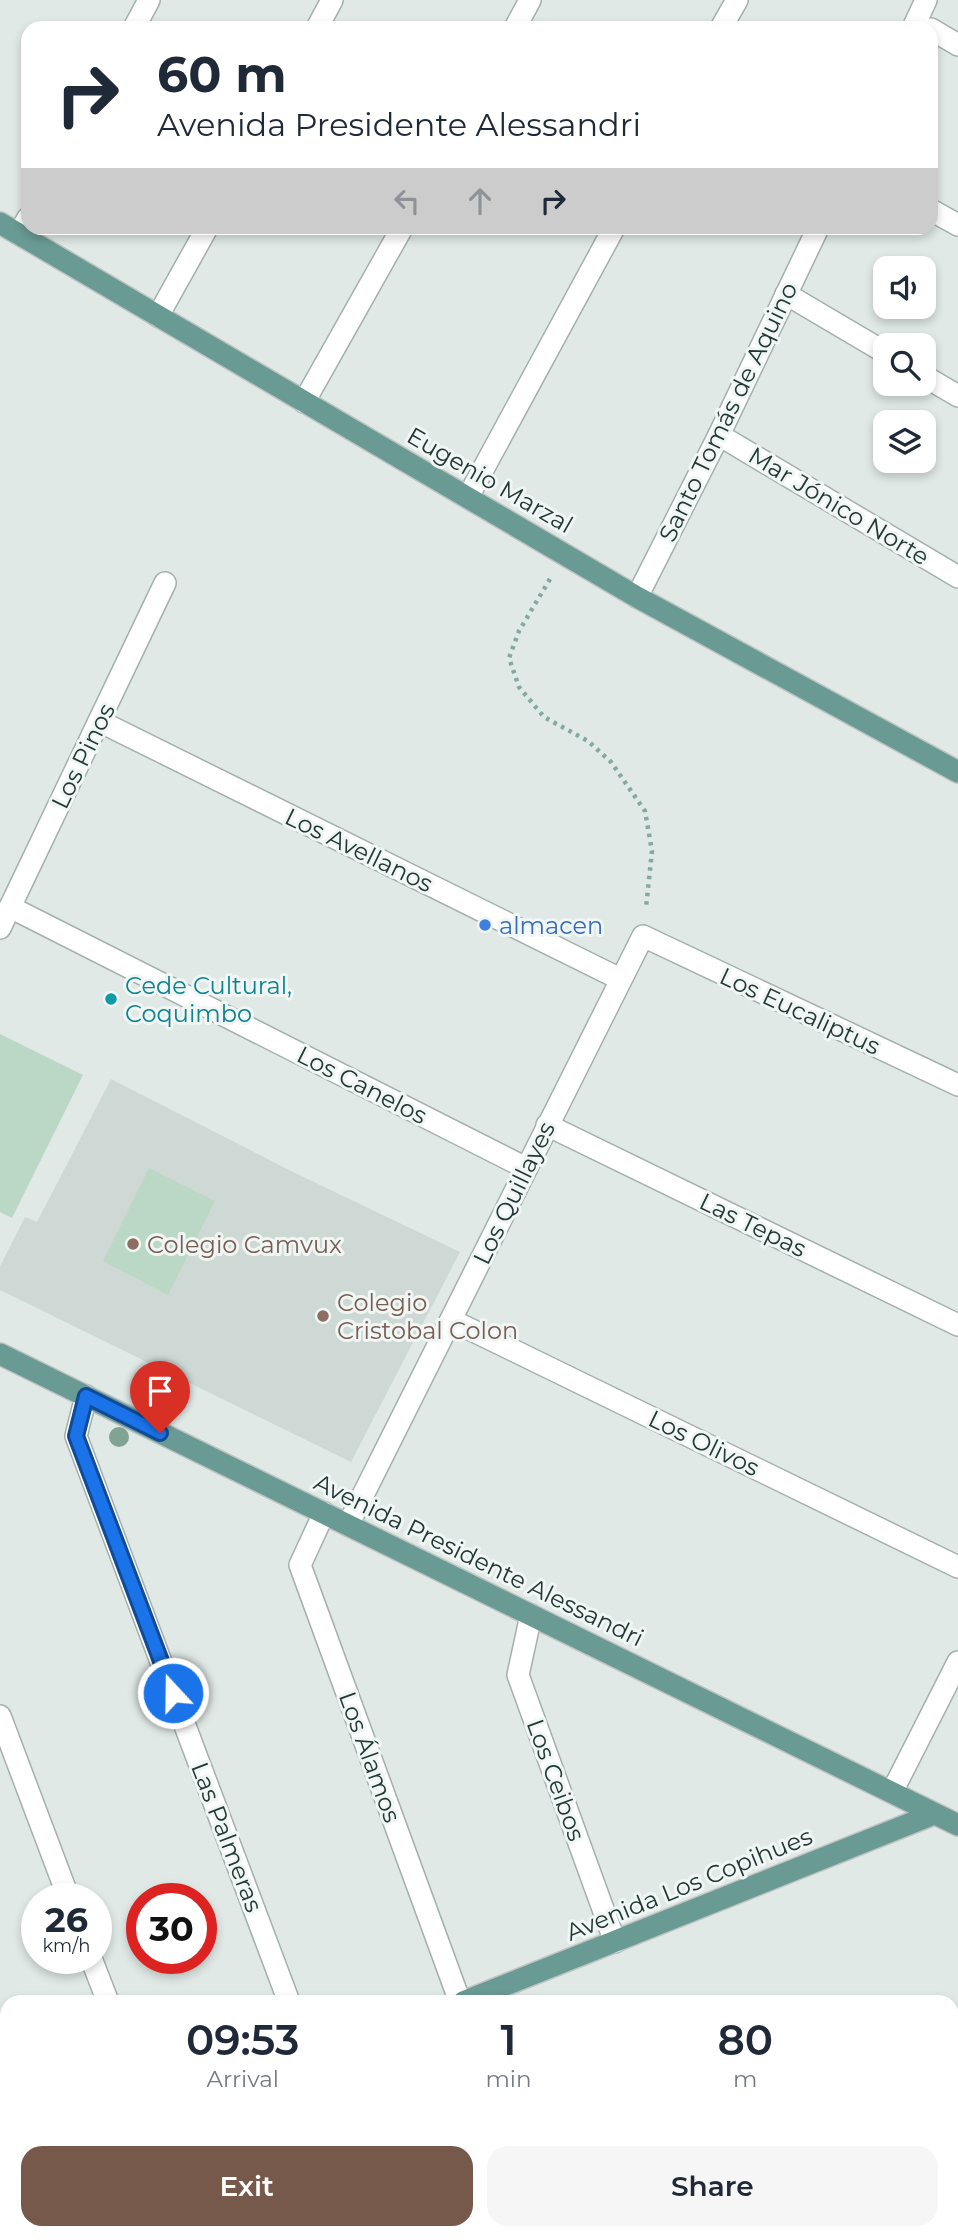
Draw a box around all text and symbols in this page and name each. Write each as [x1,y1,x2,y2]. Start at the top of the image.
text: 60 m [157,45,287,104]
icon: right [42,49,133,140]
text: Avenida Presidente Alessandri [157,105,641,144]
icon: left [388,182,426,220]
icon: ahead [461,182,499,220]
icon: right [534,182,572,220]
map controls [873,256,936,473]
button: sound [873,256,936,319]
street label: Santo Tomás de Aquino [652,277,804,547]
button: search [873,333,936,396]
button: layers [873,410,936,473]
street label: Eugenio Marzal [402,421,578,539]
street label: Mar Jónico Norte [743,441,935,571]
street label: Los Pinos [45,699,121,813]
street label: Los Avellanos [280,802,438,898]
place label: almacen [499,911,603,940]
marker: almacen [477,917,493,933]
street label: Los Eucaliptus [715,961,885,1061]
place label: Cede Cultural, Coquimbo [125,971,292,1028]
marker: Cede Cultural, Coquimbo [103,991,119,1007]
street label: Los Canelos [292,1040,432,1130]
street label: Los Quillayes [467,1117,561,1269]
street label: Las Tepas [695,1187,811,1263]
place label: Colegio Camvux [147,1230,342,1259]
marker: Colegio Camvux [125,1236,141,1252]
place label: Colegio Cristobal Colon [337,1288,518,1345]
marker: Colegio Cristobal Colon [315,1308,331,1324]
pin [130,1361,190,1433]
icon: arrive [141,1372,179,1410]
street label: Los Olivos [644,1404,764,1482]
street label: Avenida Presidente Alessandri [310,1467,648,1653]
position arrow [136,1656,210,1730]
street label: Los Álamos [333,1688,407,1826]
street label: Los Ceibos [521,1715,591,1845]
street label: Las Palmeras [185,1758,269,1916]
street label: Avenida Los Copihues [562,1821,816,1947]
speed limit sign: 30 [126,1883,217,1974]
text: 26 [45,1898,88,1941]
text: km/h [42,1935,91,1957]
text: 09:53 [186,2014,300,2066]
text: 1 [500,2014,516,2066]
text: 80 [717,2014,773,2066]
text: Arrival [206,2065,279,2093]
text: min [485,2065,532,2093]
text: m [733,2065,757,2093]
button: Exit [21,2146,473,2226]
button: Share [487,2146,938,2226]

